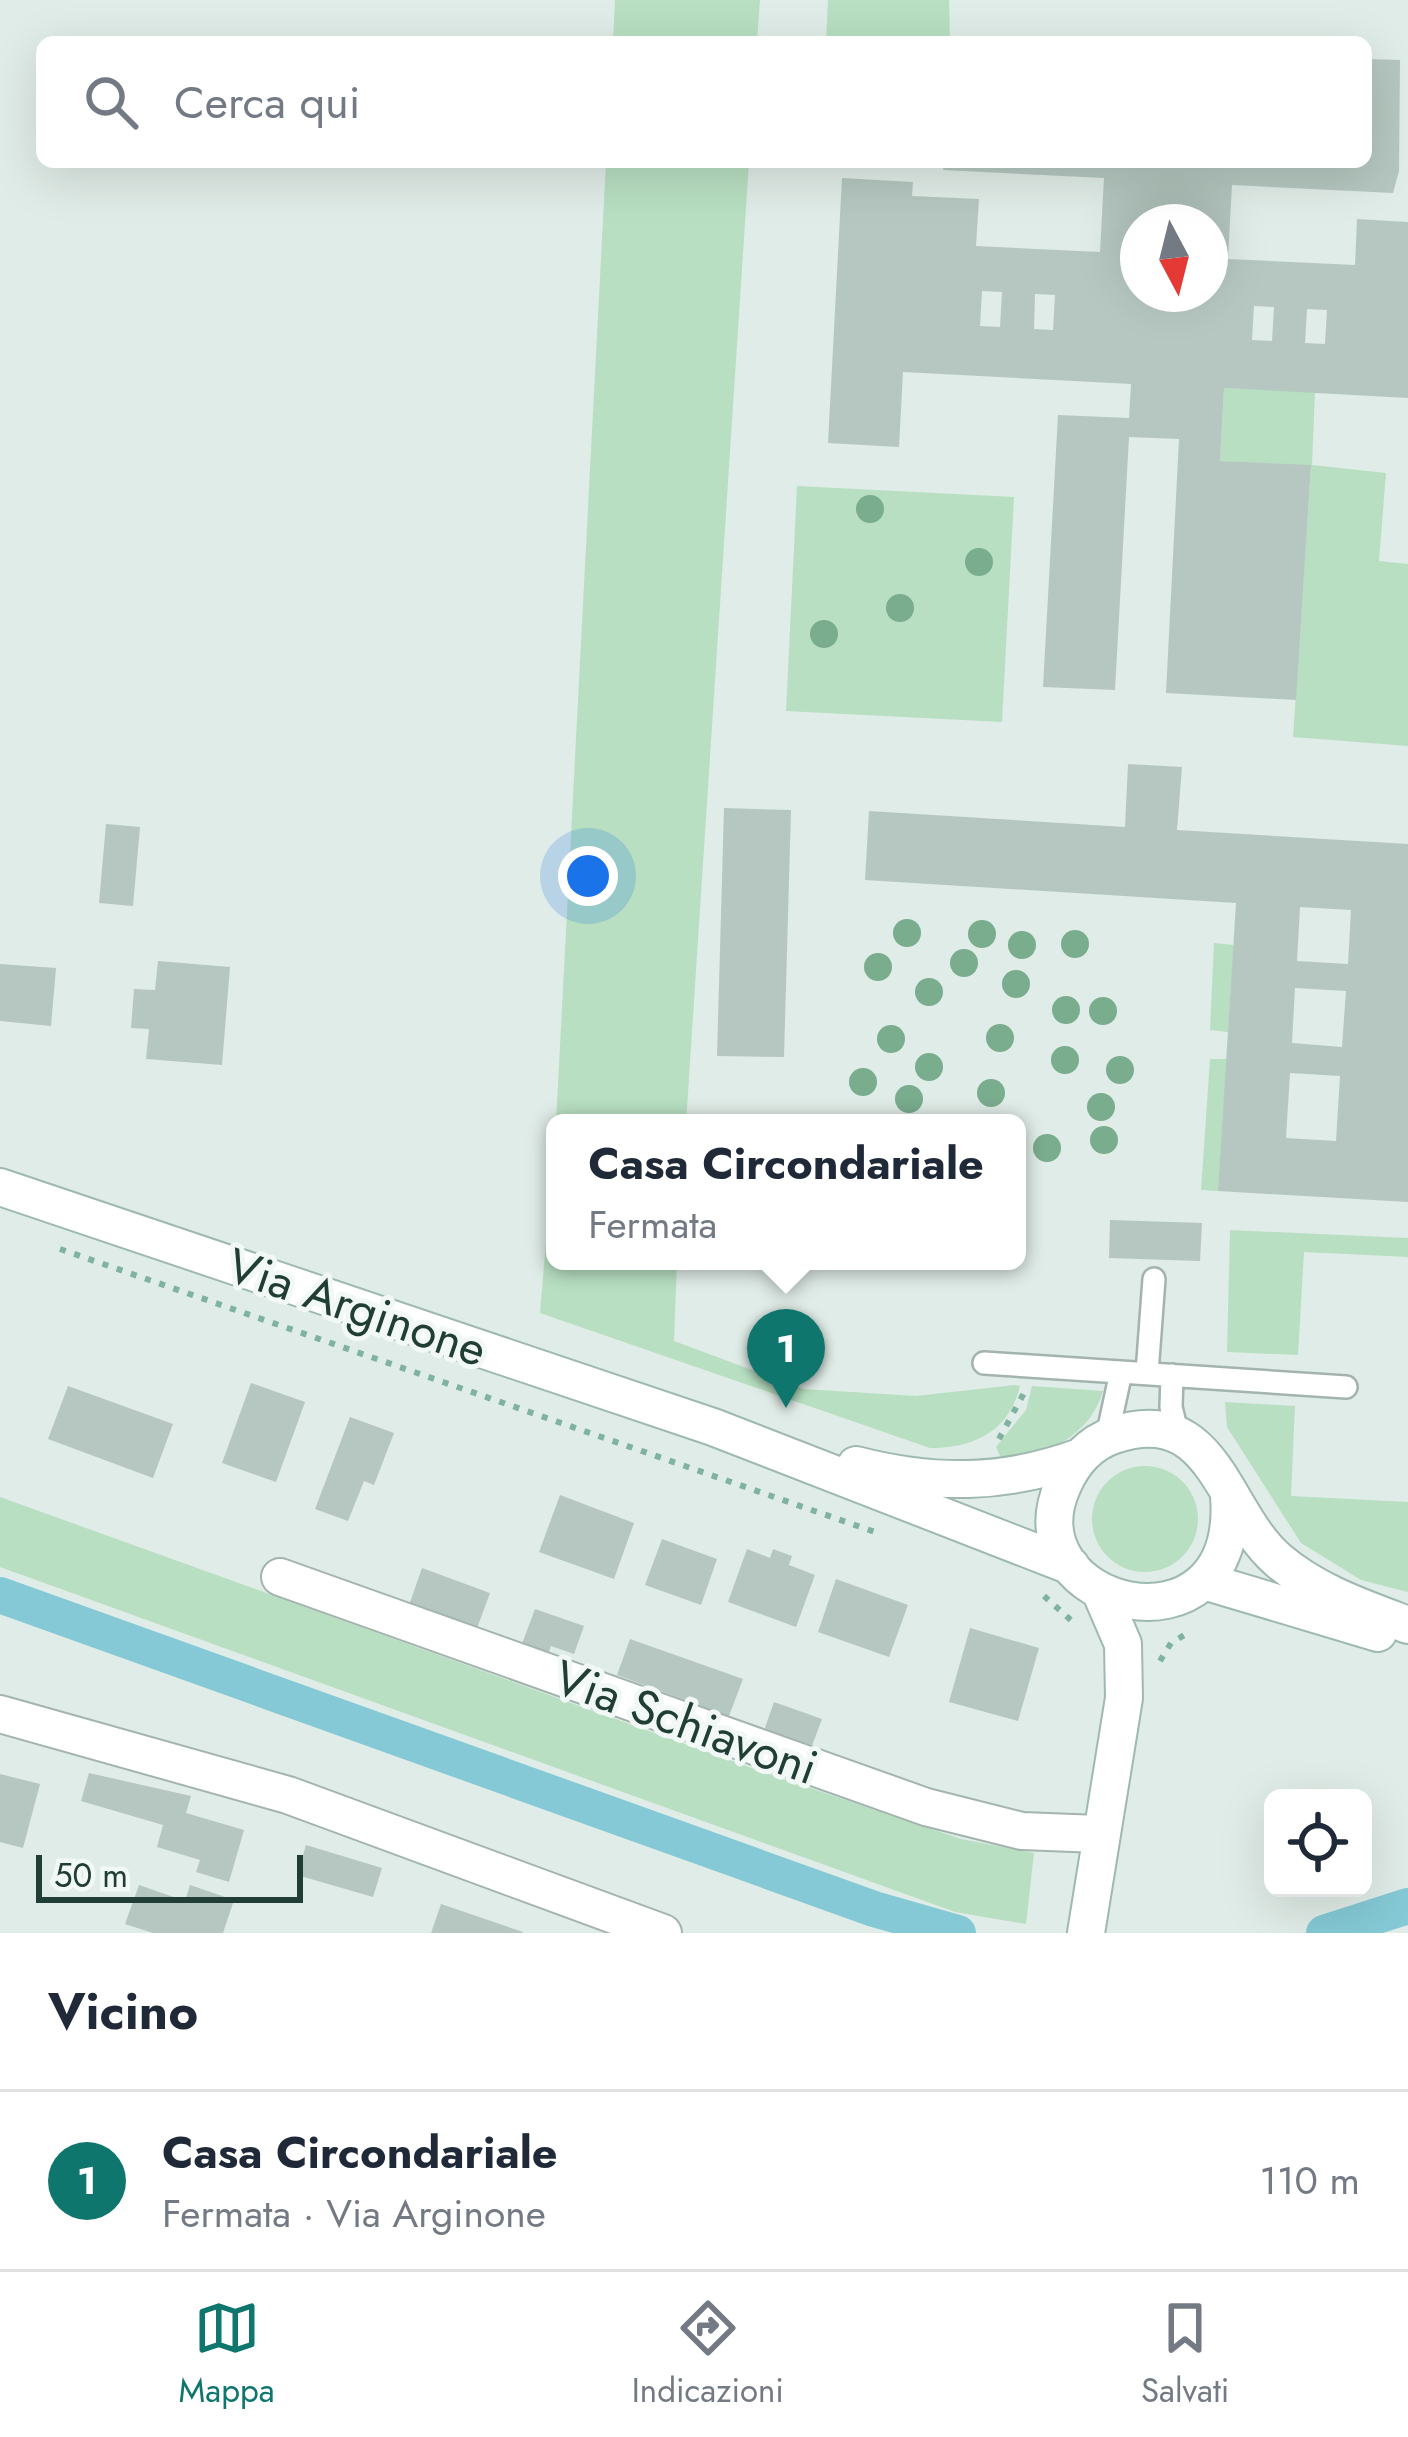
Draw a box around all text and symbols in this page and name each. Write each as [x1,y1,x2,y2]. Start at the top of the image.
search box [36,36,1372,168]
icon: search [78,69,144,135]
text: Cerca qui [174,70,360,135]
north arrow [1120,204,1228,312]
your location [558,846,618,906]
popup [546,1114,1026,1270]
text: Casa Circondariale [588,1131,984,1196]
text: Fermata [588,1196,717,1253]
street label: Via Arginone [218,1231,496,1384]
pin: 1 [747,1309,825,1408]
street label: Via Schiavoni [544,1643,827,1802]
map controls [1264,1789,1372,1897]
button: locate [1264,1789,1372,1897]
scale bar [36,1849,303,1902]
text: 50 m [54,1852,128,1899]
text: Vicino [48,1974,198,2048]
text: Casa Circondariale [162,2120,558,2185]
text: 1 [77,2152,97,2209]
text: 110 m [1259,2152,1360,2209]
text: Fermata · Via Arginone [162,2185,546,2242]
tab: Mappa [179,2295,275,2414]
tab: Indicazioni [632,2295,784,2414]
tab: Salvati [1141,2295,1229,2414]

